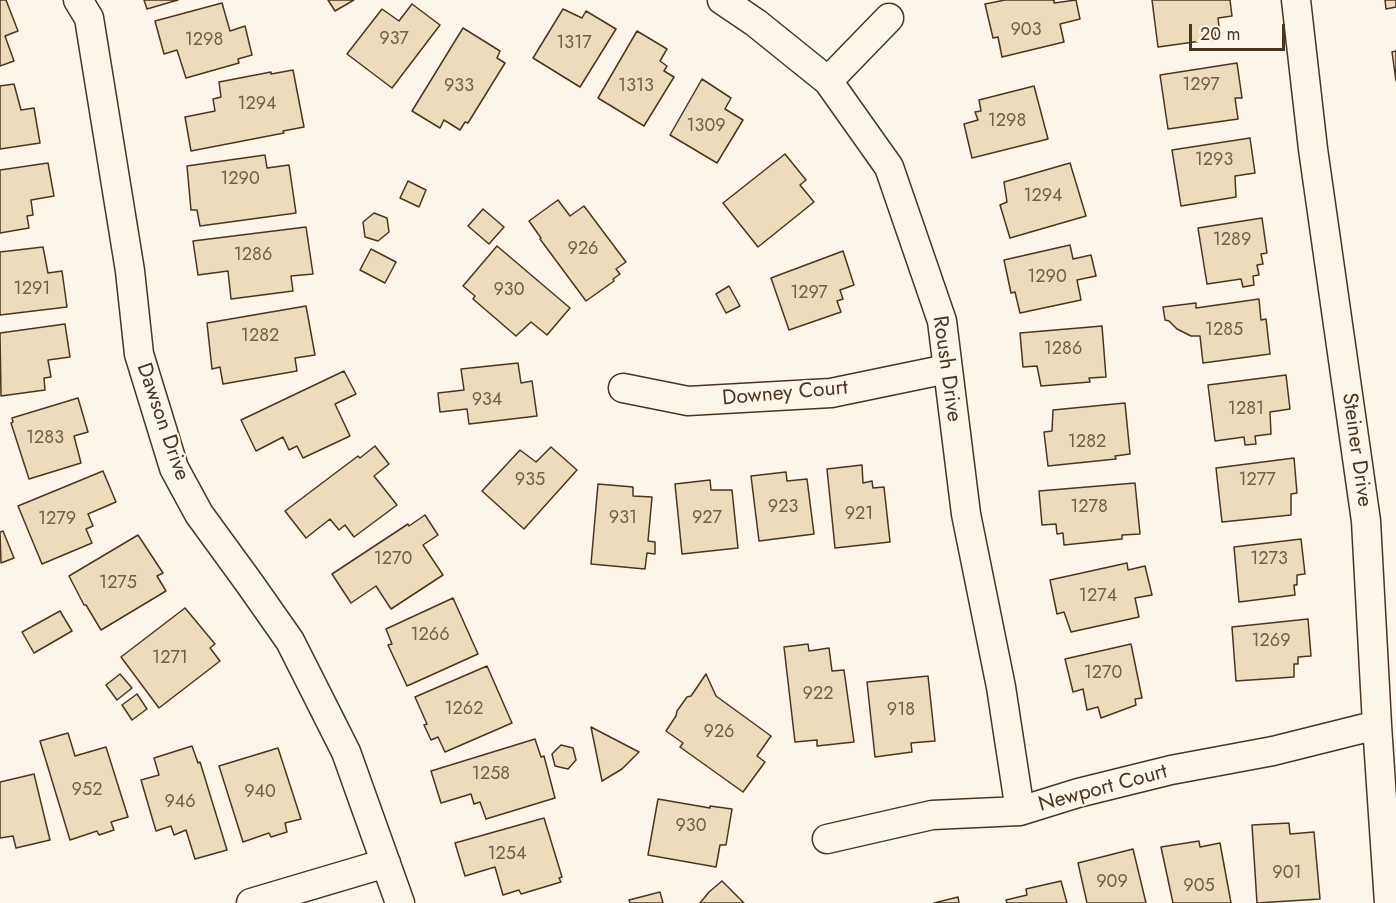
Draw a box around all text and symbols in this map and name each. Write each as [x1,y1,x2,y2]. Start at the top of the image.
scale bar [1192,12,1288,50]
house number: 903 [1011,20,1041,42]
text: 20 m [1200,21,1240,47]
house number: 937 [379,29,409,51]
house number: 1298 [185,30,223,52]
house number: 1317 [556,33,592,55]
house number: 1297 [1182,75,1220,97]
house number: 933 [444,76,474,98]
house number: 1313 [618,76,654,98]
house number: 1294 [237,94,277,116]
house number: 1298 [988,111,1026,133]
house number: 1309 [686,116,726,138]
house number: 1293 [1195,150,1233,172]
house number: 1290 [220,169,260,191]
house number: 1294 [1023,186,1063,208]
house number: 1289 [1213,230,1251,252]
house number: 926 [568,239,598,261]
house number: 1286 [234,245,272,267]
house number: 1290 [1027,267,1067,289]
house number: 1291 [14,279,50,301]
house number: 930 [494,280,524,302]
house number: 1297 [790,283,828,305]
street label: Roush Drive [926,314,966,424]
house number: 1285 [1205,320,1243,342]
house number: 1282 [241,326,279,348]
house number: 1286 [1044,339,1082,361]
street label: Dawson Drive [130,360,194,484]
street label: Downey Court [721,376,849,412]
house number: 934 [472,390,502,412]
street label: Steiner Drive [1336,391,1376,509]
house number: 1281 [1228,399,1264,421]
house number: 1283 [26,428,64,450]
house number: 1282 [1068,432,1106,454]
house number: 935 [515,470,545,492]
house number: 1277 [1238,470,1276,492]
house number: 923 [768,497,798,519]
house number: 1278 [1070,497,1108,519]
house number: 921 [845,504,873,526]
house number: 931 [609,508,637,530]
house number: 927 [692,508,722,530]
house number: 1279 [38,509,76,531]
house number: 1270 [374,549,412,571]
house number: 1273 [1250,549,1288,571]
house number: 1275 [99,573,137,595]
house number: 1274 [1079,586,1117,608]
house number: 1266 [410,625,450,647]
house number: 1269 [1251,631,1291,653]
house number: 1271 [152,648,188,670]
house number: 1270 [1084,663,1122,685]
house number: 922 [803,684,833,706]
house number: 1262 [445,699,483,721]
house number: 918 [887,700,915,722]
house number: 926 [704,722,734,744]
street label: Newport Court [1036,760,1170,818]
house number: 1258 [472,764,510,786]
house number: 952 [72,780,102,802]
house number: 940 [244,782,276,804]
house number: 946 [164,792,196,814]
house number: 930 [676,816,706,838]
house number: 1254 [488,844,526,866]
house number: 901 [1272,863,1302,885]
house number: 909 [1096,872,1128,894]
house number: 905 [1183,876,1215,898]

